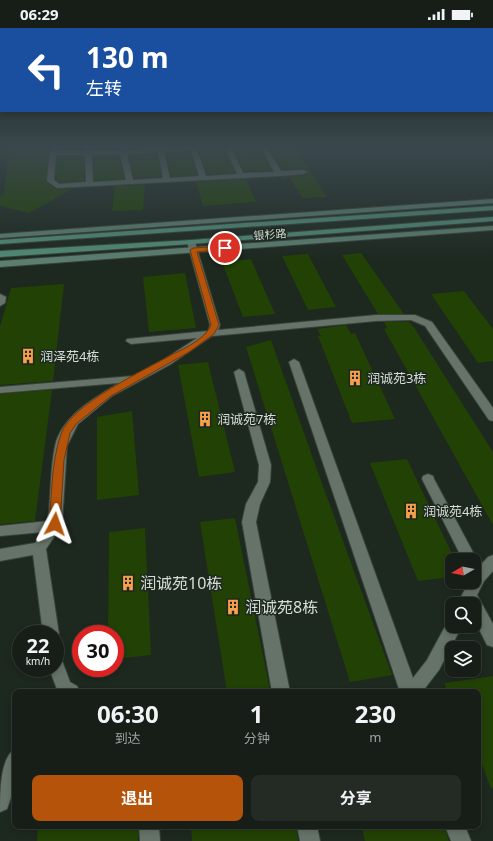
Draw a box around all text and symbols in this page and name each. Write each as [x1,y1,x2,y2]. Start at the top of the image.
text: 06:29 [20,4,59,24]
text: 130 m [86,38,169,76]
icon: left [20,44,72,96]
text: 左转 [86,76,122,100]
street label: 银杉路 [253,225,287,243]
pin [208,231,242,265]
icon: arrive [214,237,236,259]
building icon: 润泽苑4栋 [19,347,37,365]
place label: 润泽苑4栋 [40,347,99,365]
building icon: 润诚苑3栋 [346,369,364,387]
place label: 润诚苑3栋 [367,369,426,387]
building icon: 润诚苑7栋 [196,410,214,428]
place label: 润诚苑7栋 [217,410,276,428]
building icon: 润诚苑4栋 [402,502,420,520]
place label: 润诚苑4栋 [423,502,482,520]
position arrow [34,503,76,545]
north arrow [445,553,481,589]
map controls [445,553,481,677]
place label: 润诚苑10栋 [140,572,222,594]
building icon: 润诚苑10栋 [119,574,137,592]
place label: 润诚苑8栋 [245,596,318,618]
button: search [445,597,481,633]
building icon: 润诚苑8栋 [224,598,242,616]
speed limit sign: 30 [72,625,124,677]
text: 22 [27,632,49,659]
button: layers [445,641,481,677]
text: km/h [26,654,50,668]
text: 06:30 [97,697,159,730]
text: 1 [250,697,264,730]
text: 230 [355,697,396,730]
text: m [369,728,381,746]
text: 到达 [115,729,141,747]
text: 分钟 [244,729,270,747]
button: 退出 [32,775,243,821]
button: 分享 [251,775,461,821]

